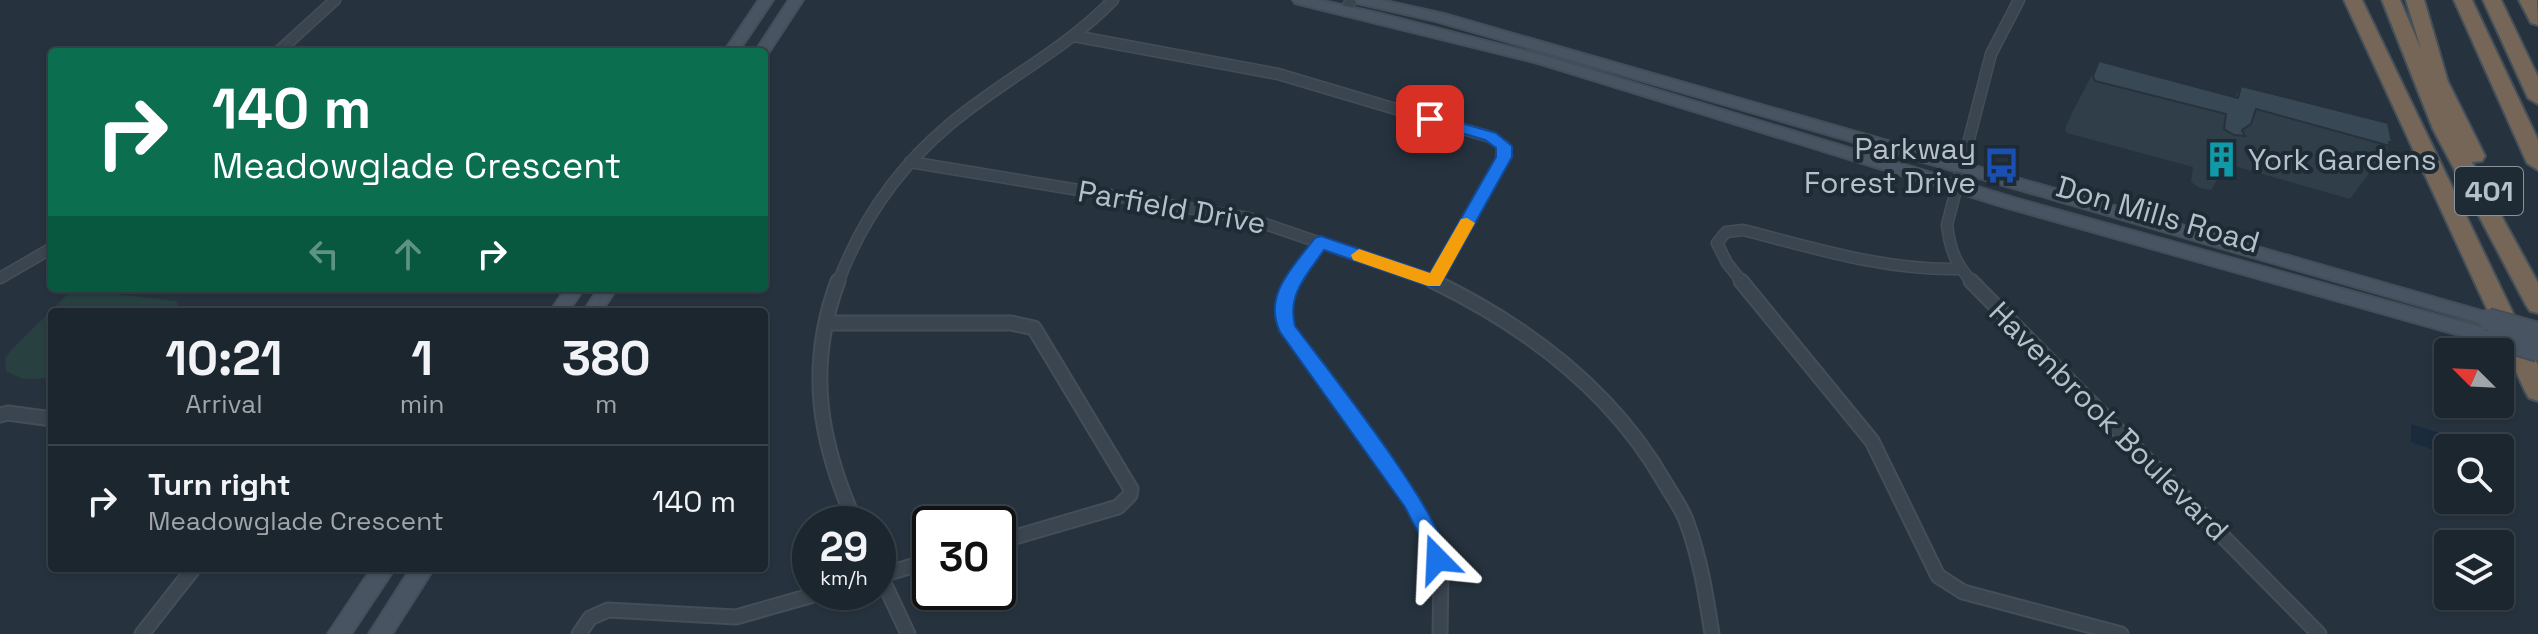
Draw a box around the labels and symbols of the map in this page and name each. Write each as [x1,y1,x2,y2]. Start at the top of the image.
pin [1396,85,1464,153]
place label: Parkway Forest Drive [1804,129,1976,202]
building icon: York Gardens [2203,140,2241,178]
place label: York Gardens [2248,140,2437,179]
bus stop icon: Parkway Forest Drive [1983,146,2021,184]
street label: Don Mills Road [2052,166,2264,262]
road number: 401 [2455,167,2523,215]
street label: Parfield Drive [1075,171,1269,243]
street label: Havenbrook Boulevard [1981,293,2237,549]
north arrow [2434,338,2514,418]
speed limit sign: 30 [912,506,1016,610]
position arrow [1395,517,1479,601]

